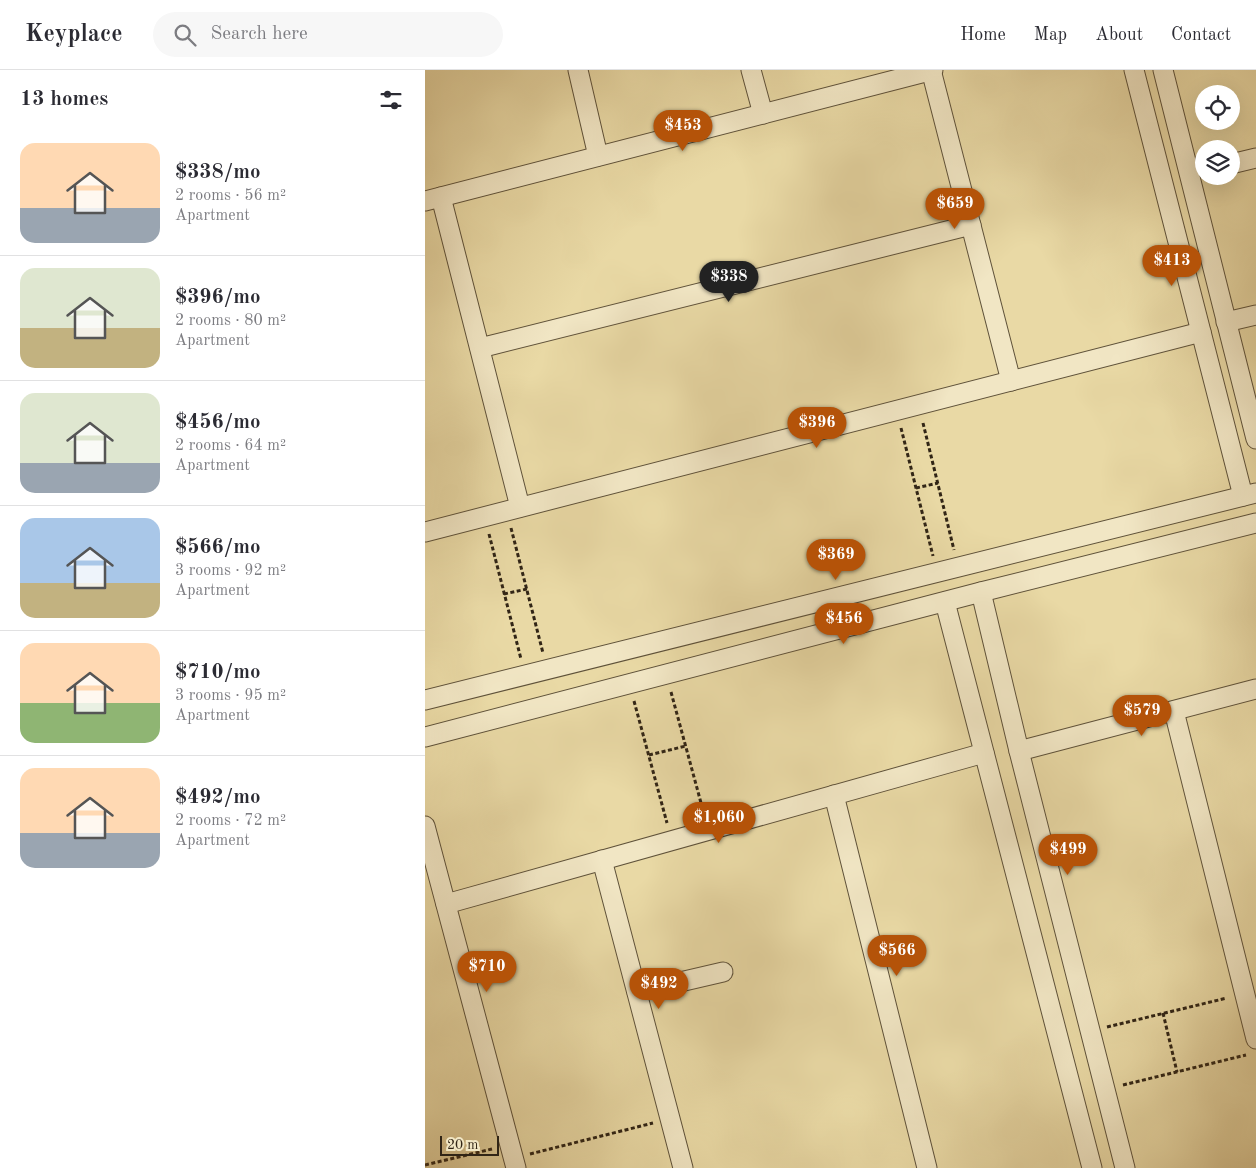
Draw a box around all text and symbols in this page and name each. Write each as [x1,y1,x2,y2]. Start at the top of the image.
search box [153,12,503,57]
icon: search [171,21,199,49]
text: Keyplace [25,23,123,47]
text: Search here [211,25,308,44]
text: Home [960,26,1006,44]
text: Map [1034,26,1067,44]
text: About [1095,26,1143,44]
text: Contact [1171,26,1231,44]
map controls [1195,85,1240,185]
button: locate [1195,85,1240,130]
icon: filters [377,86,405,114]
text: 13 homes [20,89,108,110]
pin: $453 [653,109,713,152]
text: $453 [664,118,702,134]
button: layers [1195,140,1240,185]
text: $338/mo [175,162,261,183]
icon: home [60,163,120,223]
text: 2 rooms · 56 m² [175,188,286,204]
pin: $659 [925,188,985,230]
text: $659 [936,196,974,212]
text: Apartment [175,208,250,224]
pin: $413 [1142,244,1202,287]
text: $413 [1153,253,1191,269]
pin: $338 [699,260,759,303]
text: $338 [710,269,748,285]
text: $396/mo [175,287,261,308]
icon: home [60,288,120,348]
text: 2 rooms · 80 m² [175,313,286,329]
text: Apartment [175,333,250,349]
pin: $396 [787,406,847,449]
text: $456/mo [175,412,261,433]
icon: home [60,413,120,473]
text: $396 [798,415,836,431]
text: 2 rooms · 64 m² [175,438,286,454]
text: Apartment [175,458,250,474]
text: $566/mo [175,537,261,558]
icon: home [60,538,120,598]
pin: $369 [806,538,866,581]
text: $369 [817,547,855,563]
text: 3 rooms · 92 m² [175,563,286,579]
text: Apartment [175,583,250,599]
pin: $456 [814,602,874,645]
text: $456 [825,611,863,627]
text: $710/mo [175,662,261,683]
icon: home [60,663,120,723]
text: 3 rooms · 95 m² [175,688,286,704]
pin: $579 [1112,694,1172,737]
text: $579 [1123,703,1161,719]
text: Apartment [175,708,250,724]
text: $492/mo [175,787,261,808]
icon: home [60,788,120,848]
pin: $1,060 [678,802,760,844]
text: $1,060 [694,810,744,826]
text: 2 rooms · 72 m² [175,813,286,829]
text: Apartment [175,833,250,849]
pin: $499 [1038,834,1098,876]
text: $499 [1049,842,1087,858]
pin: $566 [867,934,927,977]
text: $566 [878,943,916,959]
pin: $710 [457,950,517,993]
text: $710 [468,959,506,975]
pin: $492 [629,968,689,1010]
text: $492 [640,976,678,992]
scale bar [440,1133,499,1156]
text: 20 m [447,1138,478,1152]

